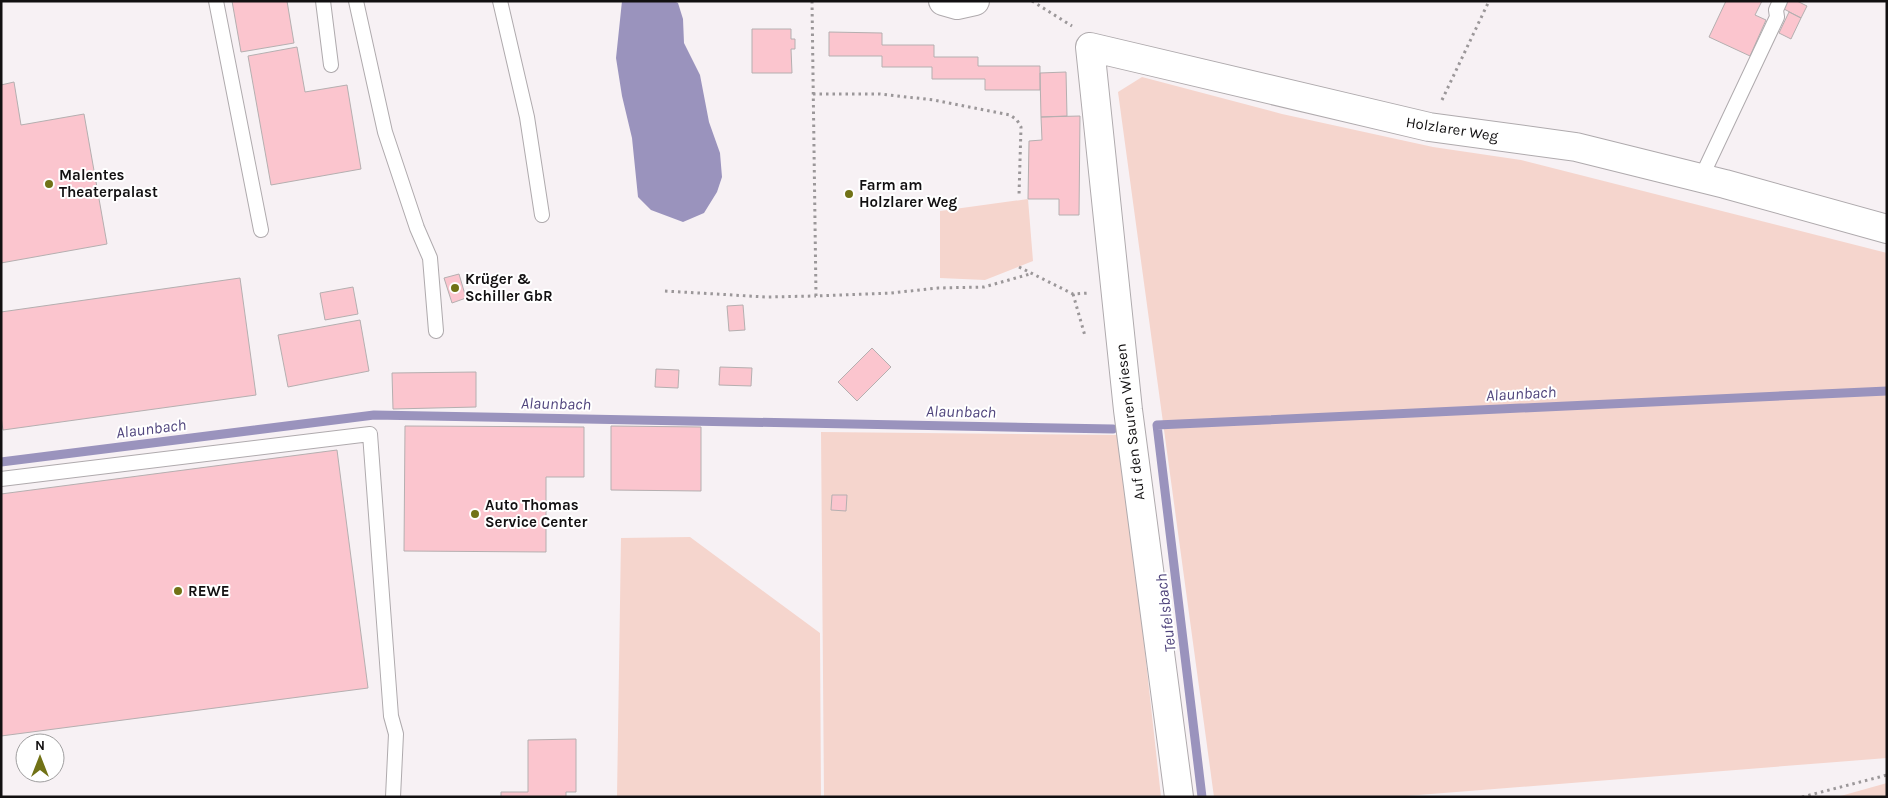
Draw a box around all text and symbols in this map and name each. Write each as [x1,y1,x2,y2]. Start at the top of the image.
street label: Holzlarer Weg [1405,113,1500,145]
place label: Malentes Theaterpalast [59,166,158,201]
place label: Farm am Holzlarer Weg [859,176,957,211]
marker: Malentes Theaterpalast [43,178,55,190]
marker: Farm am Holzlarer Weg [843,188,855,200]
place label: Krüger & Schiller GbR [465,270,553,305]
marker: Krüger & Schiller GbR [449,282,461,294]
street label: Auf den Sauren Wiesen [1111,342,1149,502]
water label: Alaunbach [1485,382,1557,405]
water label: Alaunbach [521,393,591,414]
water label: Alaunbach [926,401,996,422]
water label: Alaunbach [115,415,187,442]
place label: Auto Thomas Service Center [485,496,587,531]
marker: Auto Thomas Service Center [469,508,481,520]
water label: Teufelsbach [1151,573,1180,653]
place label: REWE [188,582,229,600]
marker: REWE [172,585,184,597]
north arrow [15,733,65,783]
text: N [35,737,45,754]

